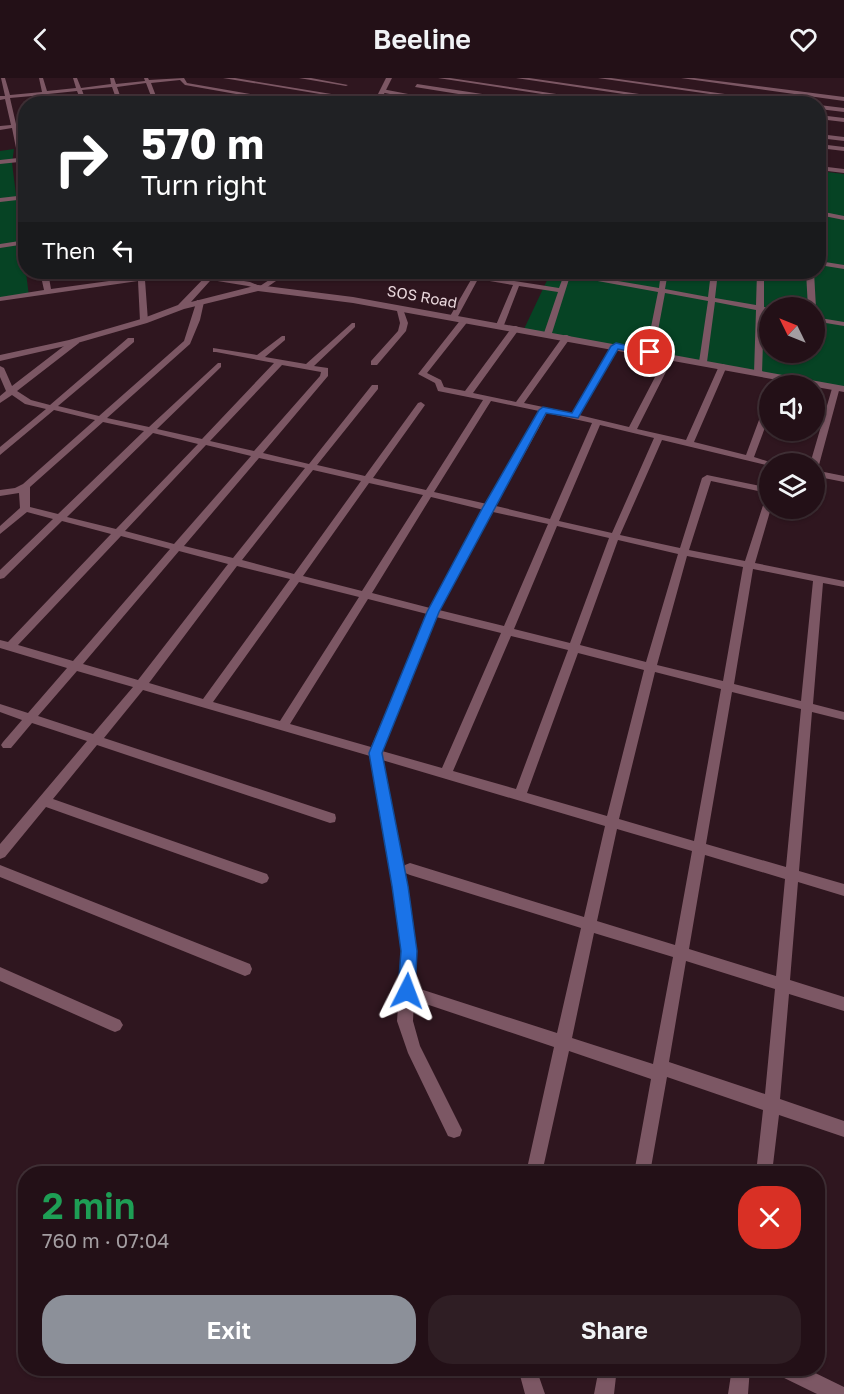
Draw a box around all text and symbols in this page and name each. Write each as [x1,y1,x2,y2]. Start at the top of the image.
icon: back [24,23,57,56]
text: Beeline [373,23,471,55]
icon: heart [787,23,820,56]
text: 570 m [141,118,264,168]
icon: right [42,120,120,198]
text: Turn right [141,169,267,201]
icon: left [107,234,140,267]
text: Then [42,237,95,264]
street label: SOS Road [386,281,459,311]
north arrow [759,297,825,363]
map controls [759,297,825,519]
pin [624,326,675,377]
icon: arrive [633,335,666,368]
button: sound [759,375,825,441]
button: layers [759,453,825,519]
position arrow [375,959,439,1023]
text: 2 min [42,1184,136,1227]
button: close [738,1186,801,1249]
text: 760 m · 07:04 [42,1228,169,1252]
button: Exit [42,1295,416,1364]
button: Share [428,1295,801,1364]

